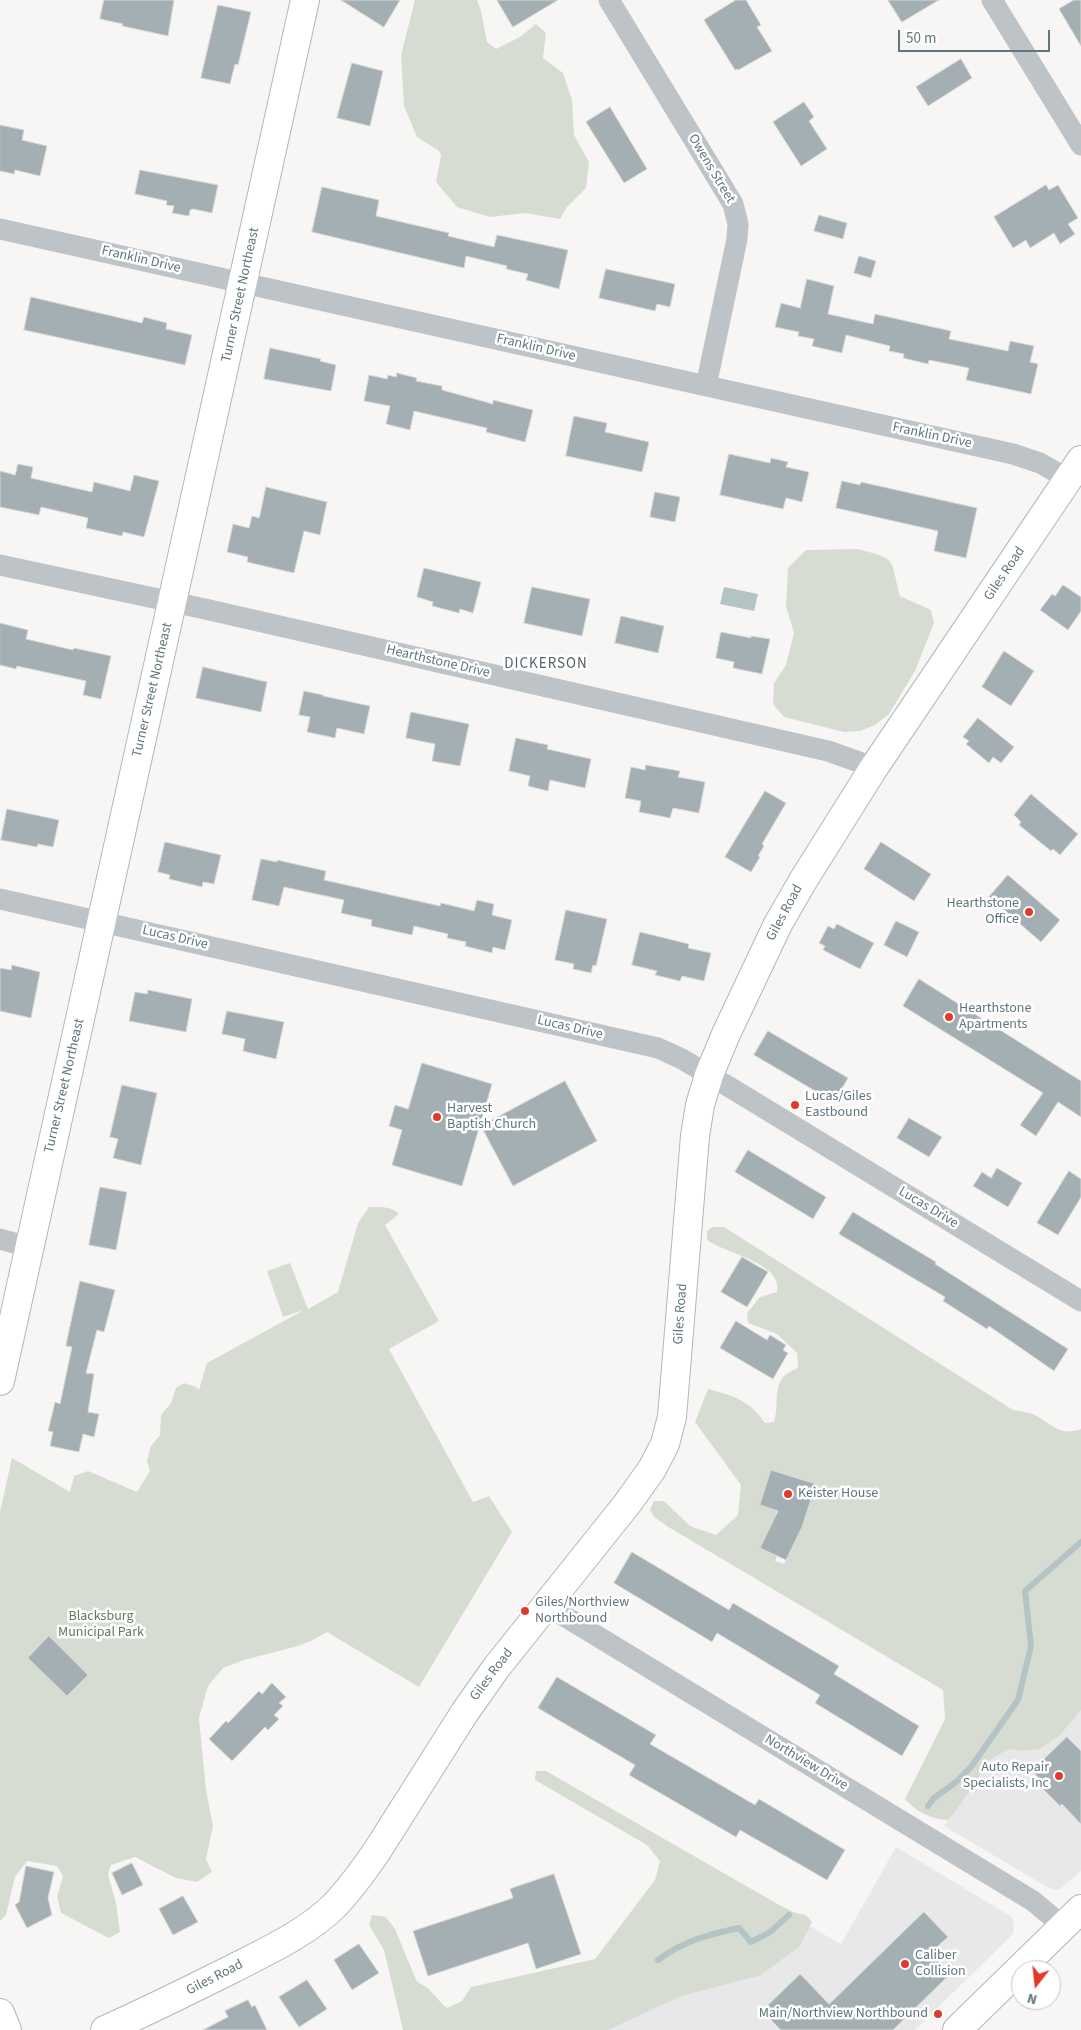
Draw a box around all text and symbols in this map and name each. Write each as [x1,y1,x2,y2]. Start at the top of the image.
scale bar [901,20,1054,52]
text: 50 m [906,28,936,49]
street label: Owens Street [684,131,738,207]
street label: Turner Street Northeast [218,226,264,364]
street label: Franklin Drive [100,243,182,277]
street label: Franklin Drive [495,331,577,365]
street label: Franklin Drive [891,419,973,453]
street label: Giles Road [981,544,1029,604]
street label: Turner Street Northeast [129,621,177,759]
street label: Hearthstone Drive [385,642,491,682]
district label: DICKERSON [503,656,589,674]
street label: Giles Road [763,882,807,944]
place label: Hearthstone Office [947,896,1019,929]
marker: Hearthstone Office [1023,906,1035,918]
street label: Lucas Drive [141,922,209,954]
place label: Hearthstone Apartments [959,1001,1031,1034]
marker: Hearthstone Apartments [943,1011,955,1023]
street label: Lucas Drive [536,1012,604,1044]
street label: Turner Street Northeast [41,1017,89,1155]
place label: Lucas/Giles Eastbound [805,1089,872,1122]
marker: Lucas/Giles Eastbound [789,1099,801,1111]
place label: Harvest Baptish Church [447,1101,536,1134]
marker: Harvest Baptish Church [431,1111,443,1123]
street label: Lucas Drive [895,1184,961,1232]
street label: Giles Road [670,1283,692,1345]
place label: Keister House [798,1486,878,1502]
marker: Keister House [782,1488,794,1500]
place label: Giles/Northview Northbound [535,1595,629,1628]
marker: Giles/Northview Northbound [519,1605,531,1617]
park label: Blacksburg Municipal Park [58,1609,144,1641]
street label: Giles Road [467,1645,517,1705]
street label: Northview Drive [761,1732,851,1794]
place label: Auto Repair Specialists, Inc [963,1760,1049,1792]
marker: Auto Repair Specialists, Inc [1053,1770,1065,1782]
place label: Caliber Collision [915,1948,966,1980]
street label: Giles Road [184,1957,246,1999]
marker: Caliber Collision [899,1958,911,1970]
north arrow [1011,1960,1061,2010]
text: N [1025,1988,1039,2009]
place label: Main/Northview Northbound [759,2006,928,2022]
marker: Main/Northview Northbound [932,2008,944,2020]

